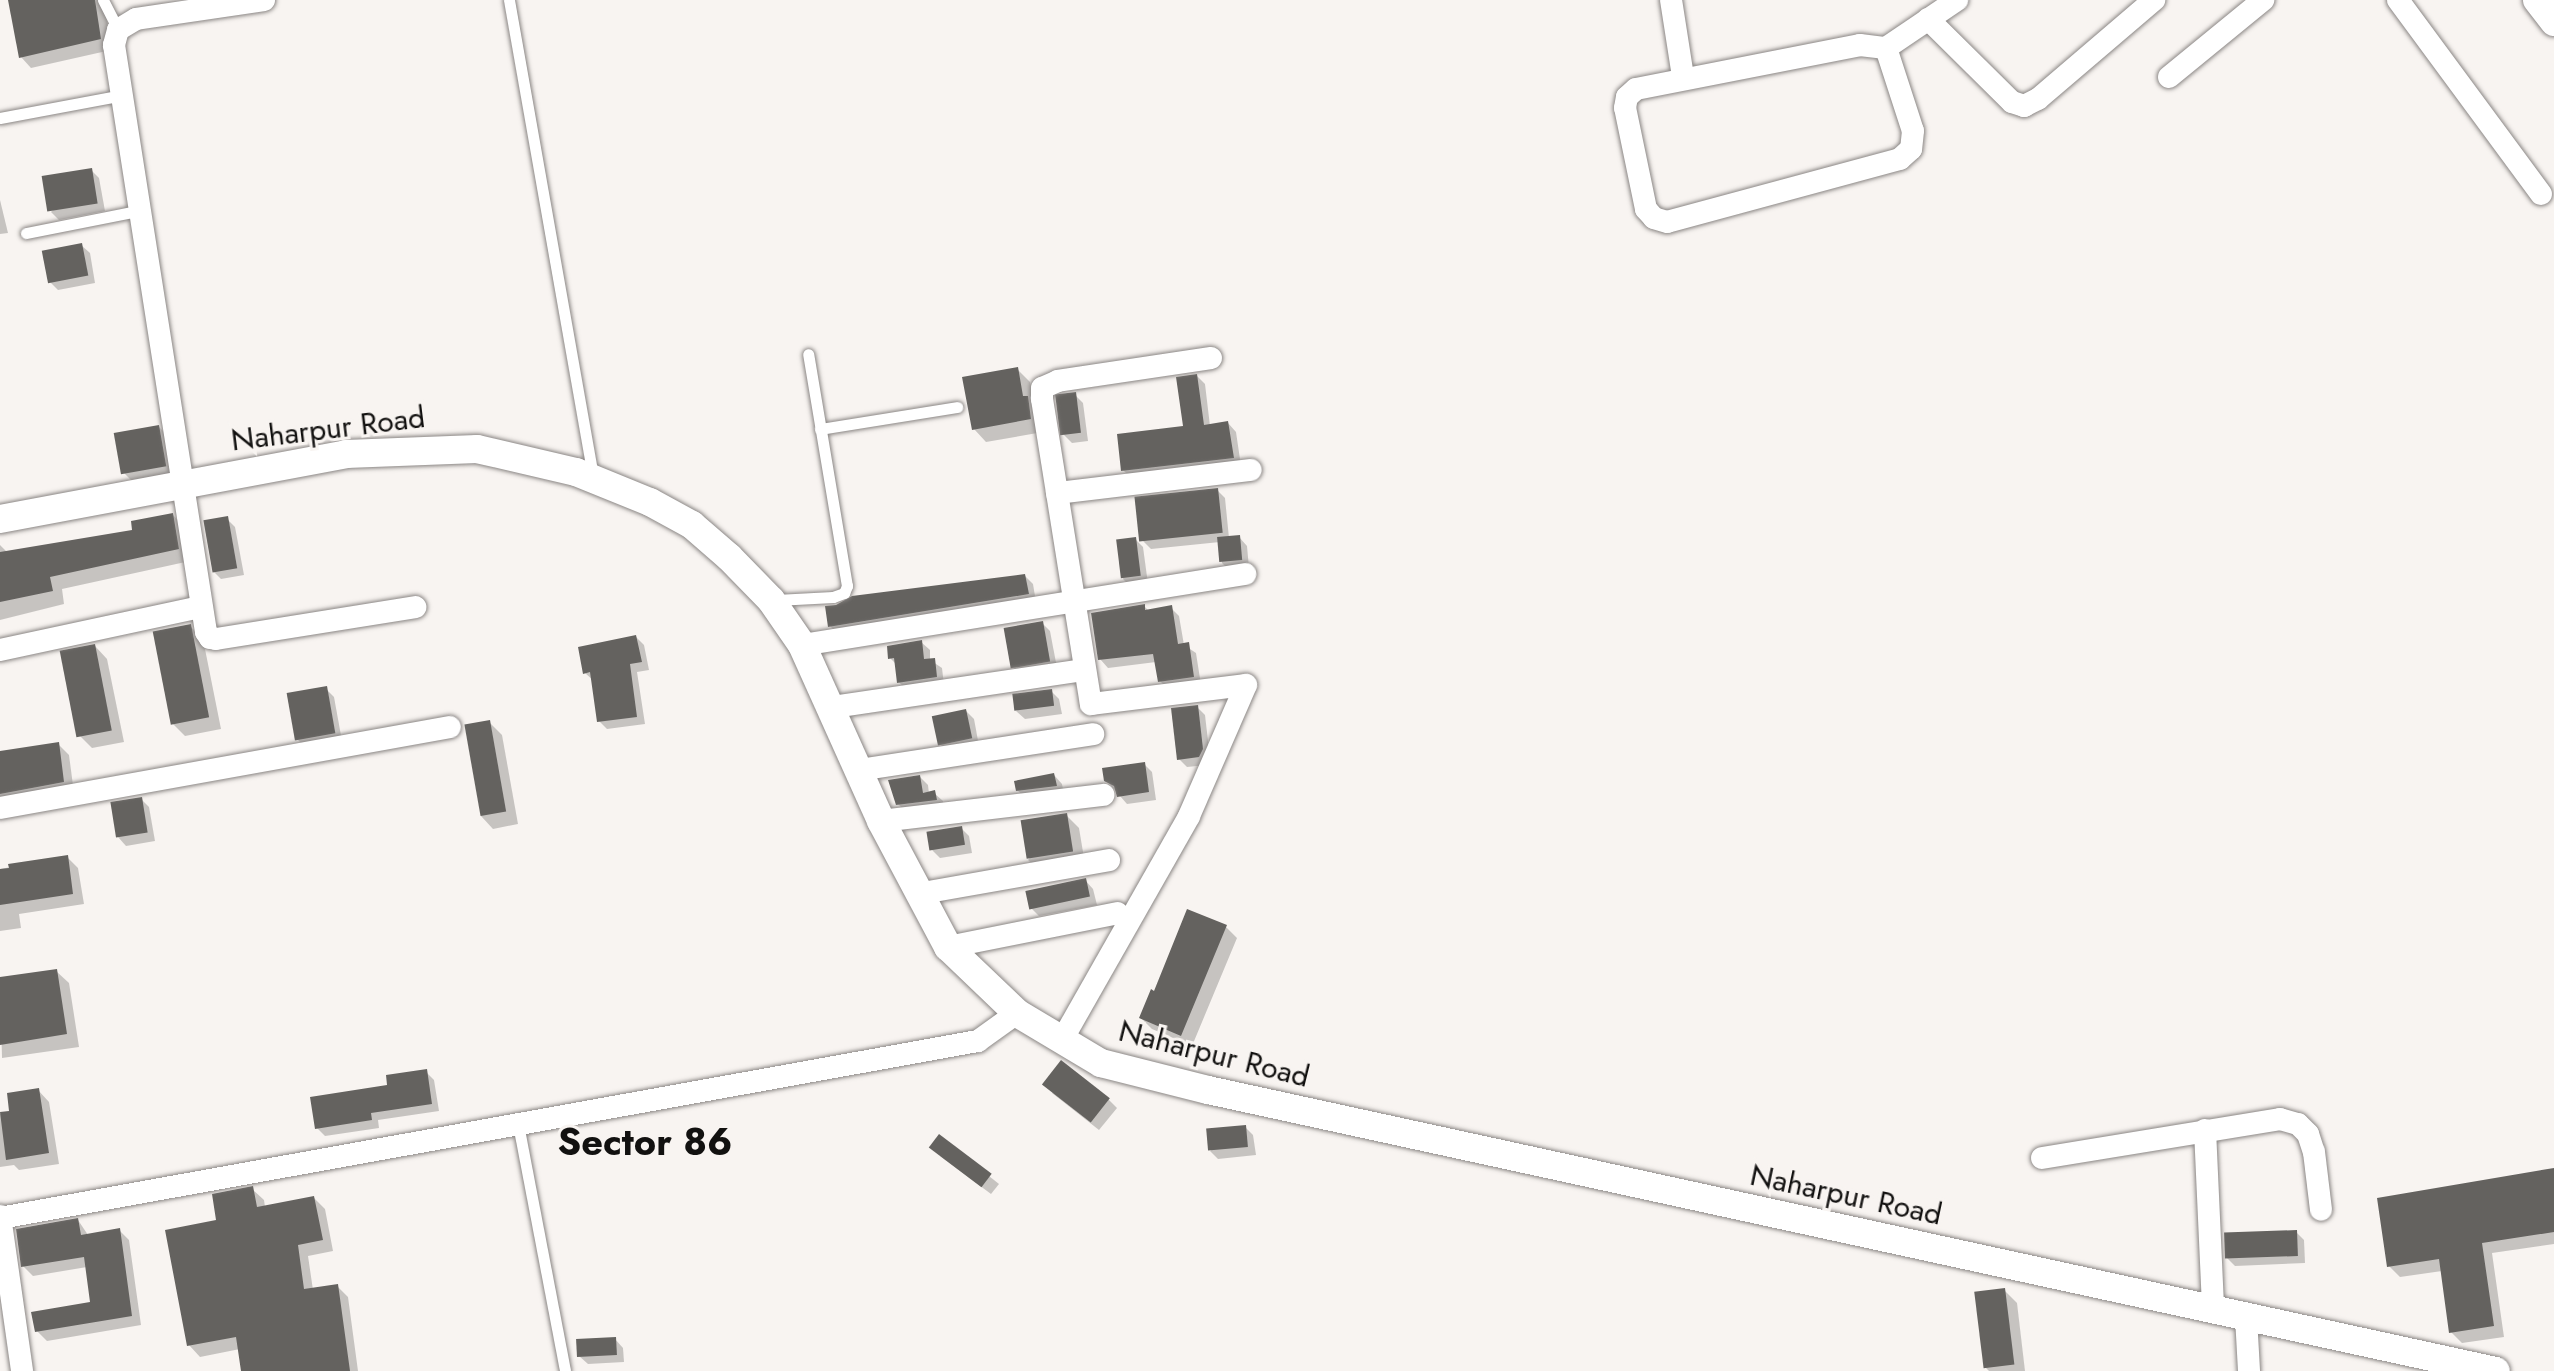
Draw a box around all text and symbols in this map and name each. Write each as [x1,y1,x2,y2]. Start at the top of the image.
street label: Naharpur Road [229,399,427,459]
street label: Naharpur Road [1115,1013,1313,1095]
district label: Sector 86 [557,1119,733,1165]
street label: Naharpur Road [1747,1157,1945,1233]

